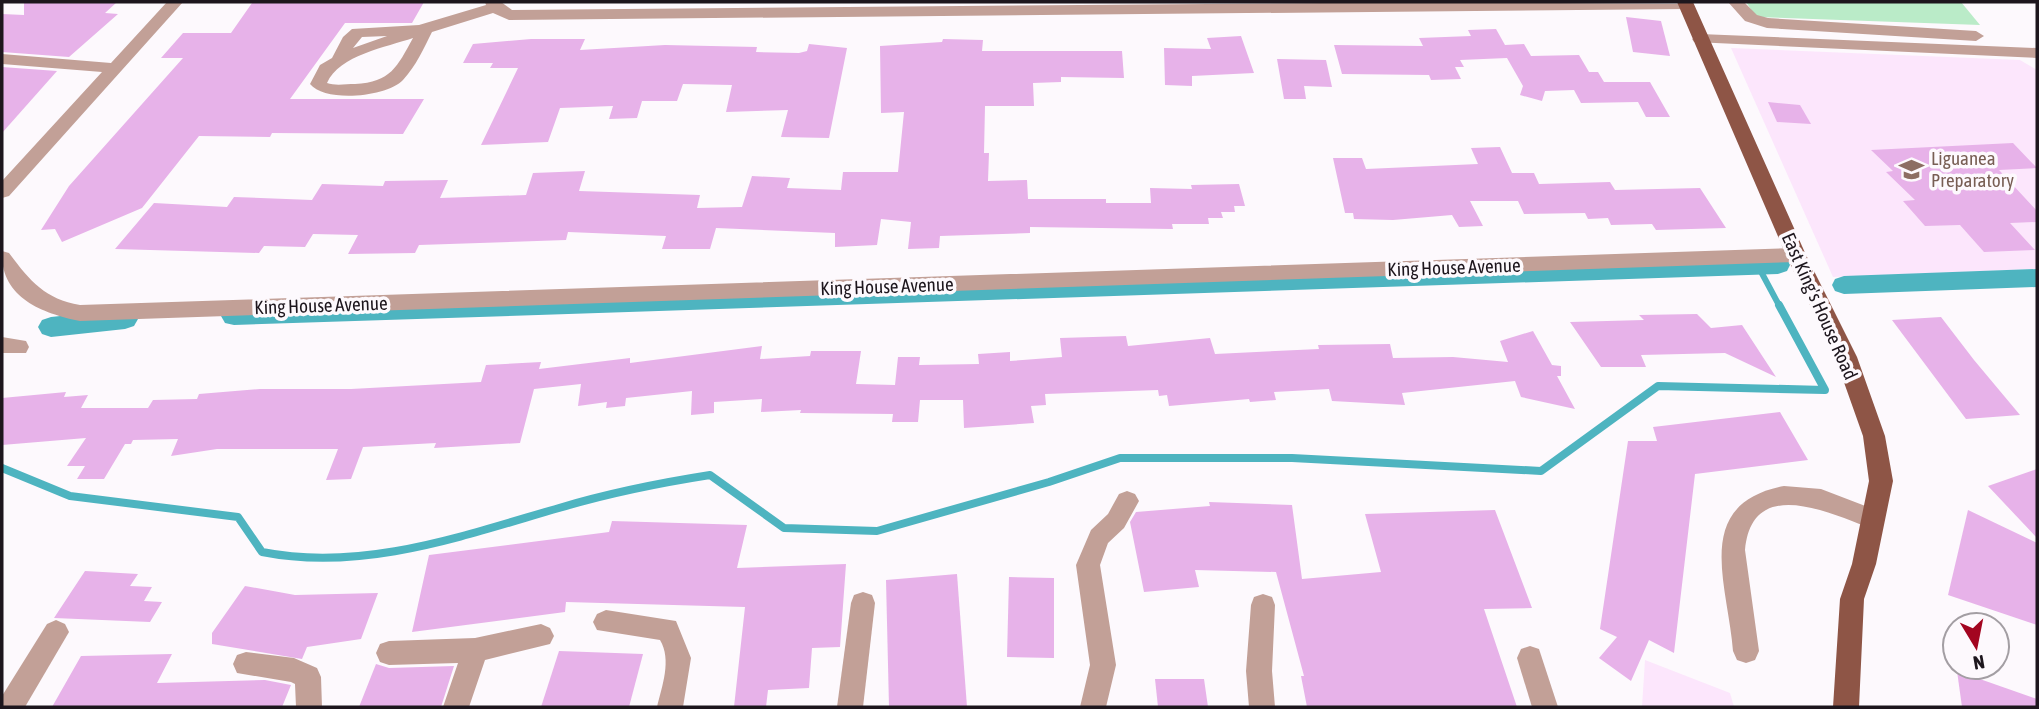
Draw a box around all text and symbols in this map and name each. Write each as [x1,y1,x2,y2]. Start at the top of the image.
place label: Liguanea Preparatory [1931,147,2014,191]
school or university icon: Liguanea Preparatory [1897,155,1925,183]
street label: East King's House Road [1778,229,1862,383]
street label: King House Avenue [1387,254,1521,280]
street label: King House Avenue [820,273,954,299]
street label: King House Avenue [254,292,388,318]
north arrow [1941,611,2011,681]
text: N [1972,651,1986,675]

